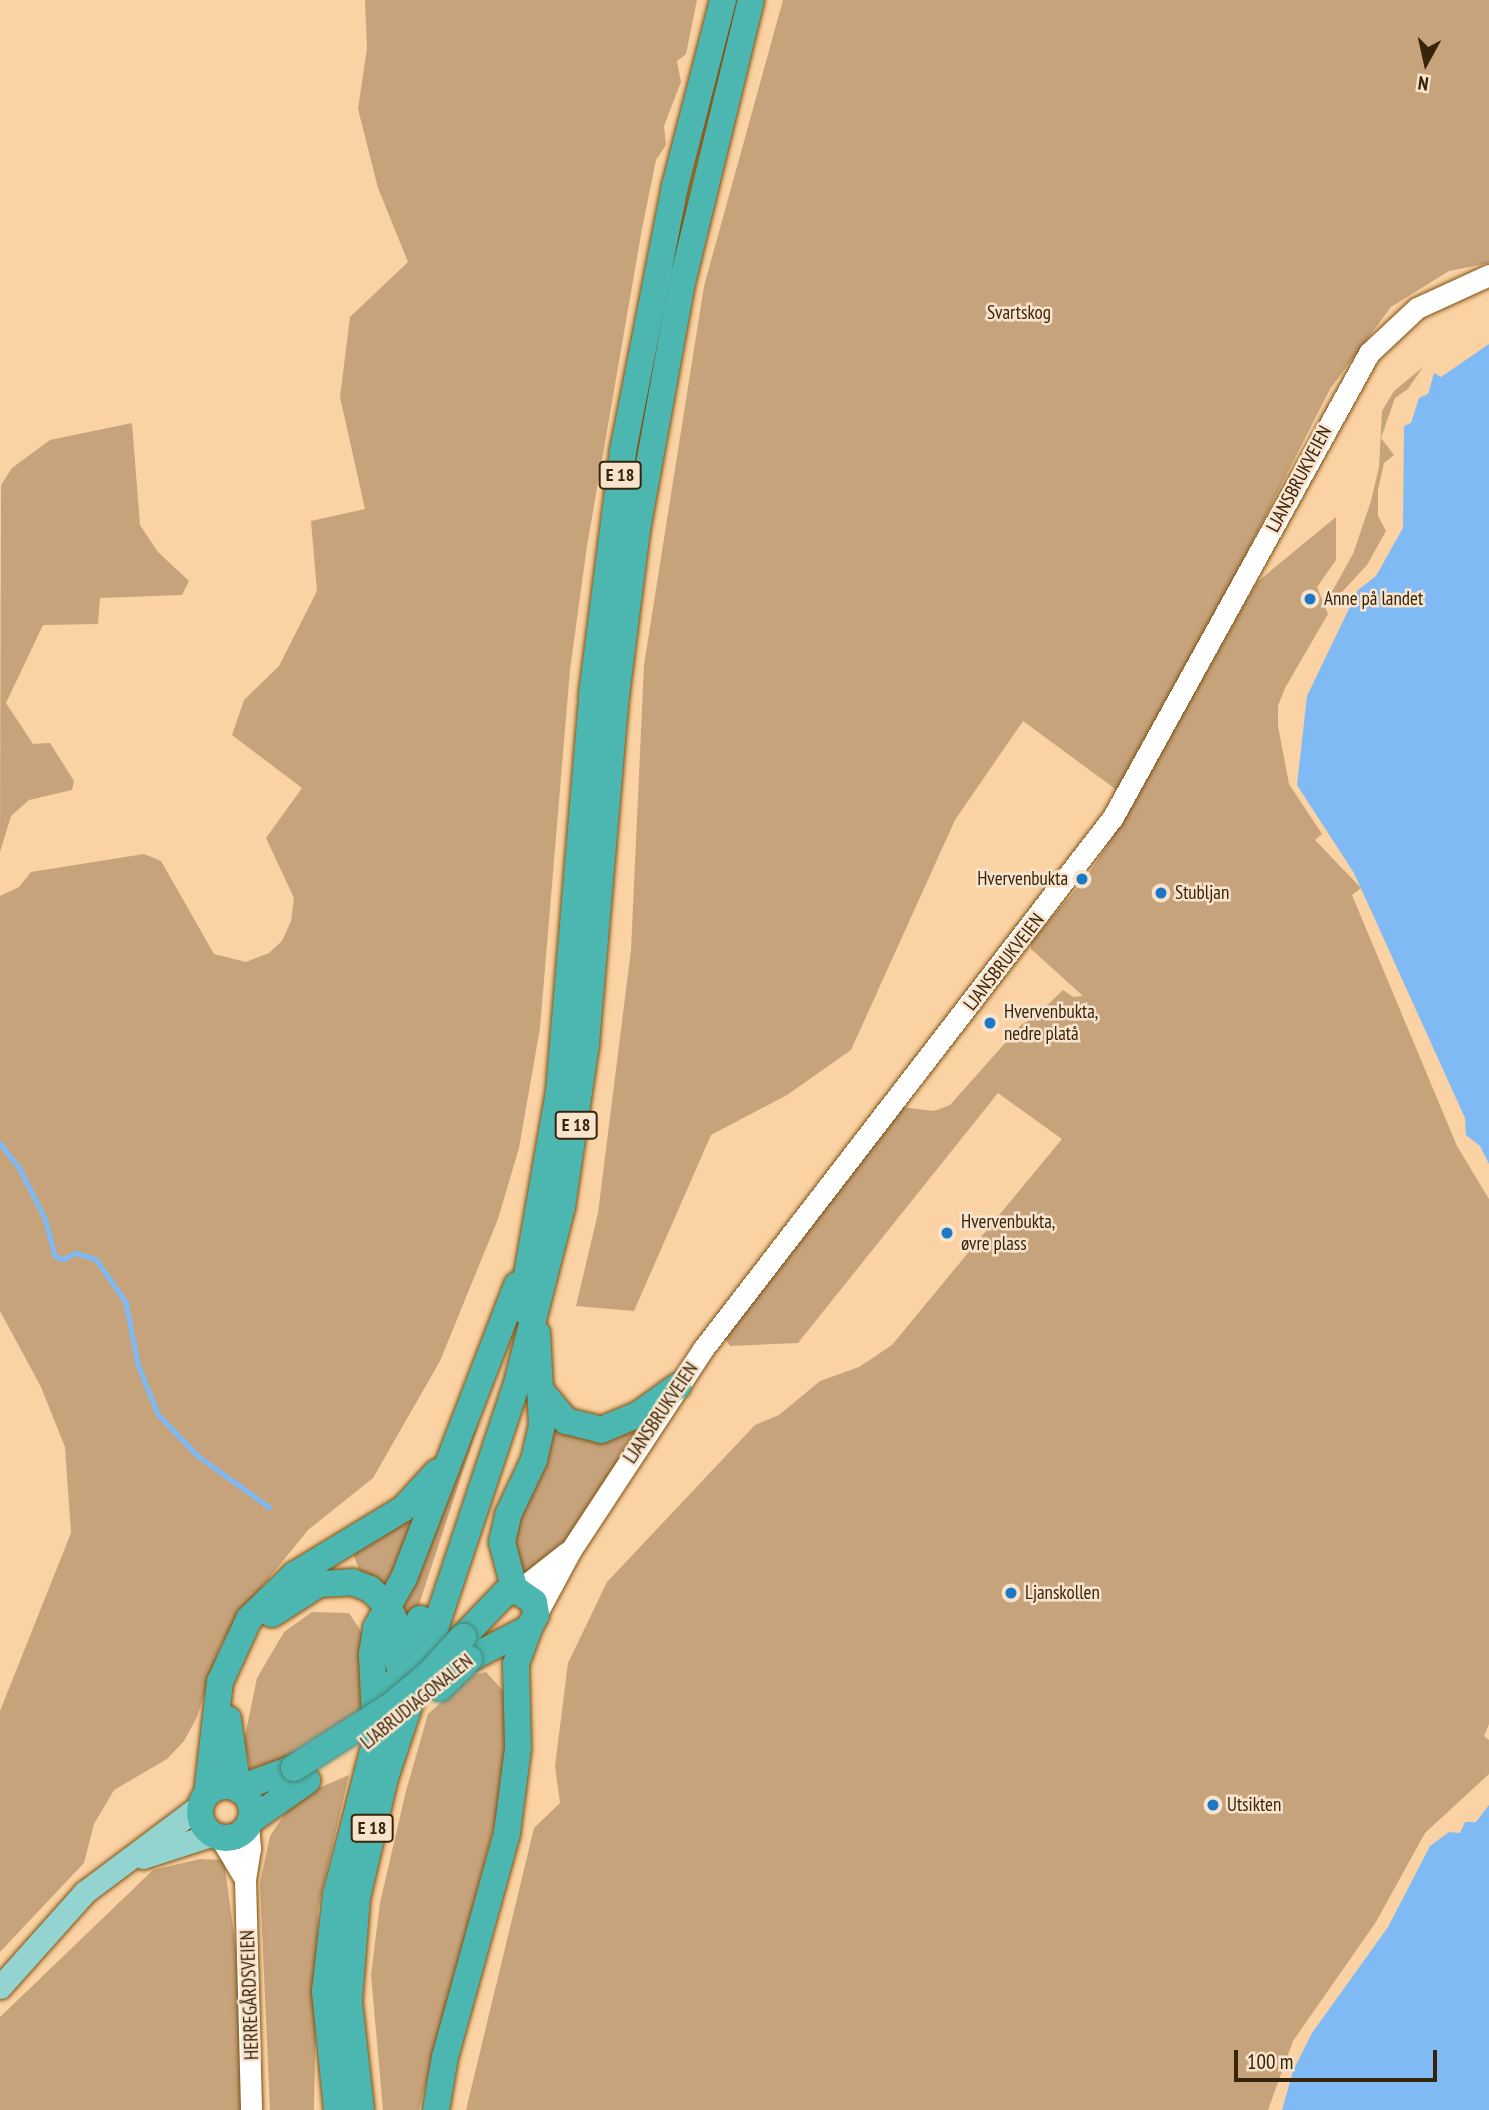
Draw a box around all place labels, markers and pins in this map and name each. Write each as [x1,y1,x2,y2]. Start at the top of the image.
place label: Anne på landet [1324,588,1423,610]
marker: Anne på landet [1302,591,1318,607]
place label: Hvervenbukta [977,868,1068,890]
marker: Hvervenbukta [1074,871,1090,887]
place label: Stubljan [1175,882,1229,904]
marker: Stubljan [1153,885,1169,901]
place label: Hvervenbukta, nedre platå [1004,1001,1098,1045]
marker: Hvervenbukta, nedre platå [982,1015,998,1031]
place label: Hvervenbukta, øvre plass [961,1211,1055,1255]
marker: Hvervenbukta, øvre plass [939,1225,955,1241]
place label: Ljanskollen [1025,1582,1100,1604]
marker: Ljanskollen [1003,1585,1019,1601]
place label: Utsikten [1227,1794,1281,1816]
marker: Utsikten [1205,1797,1221,1813]

